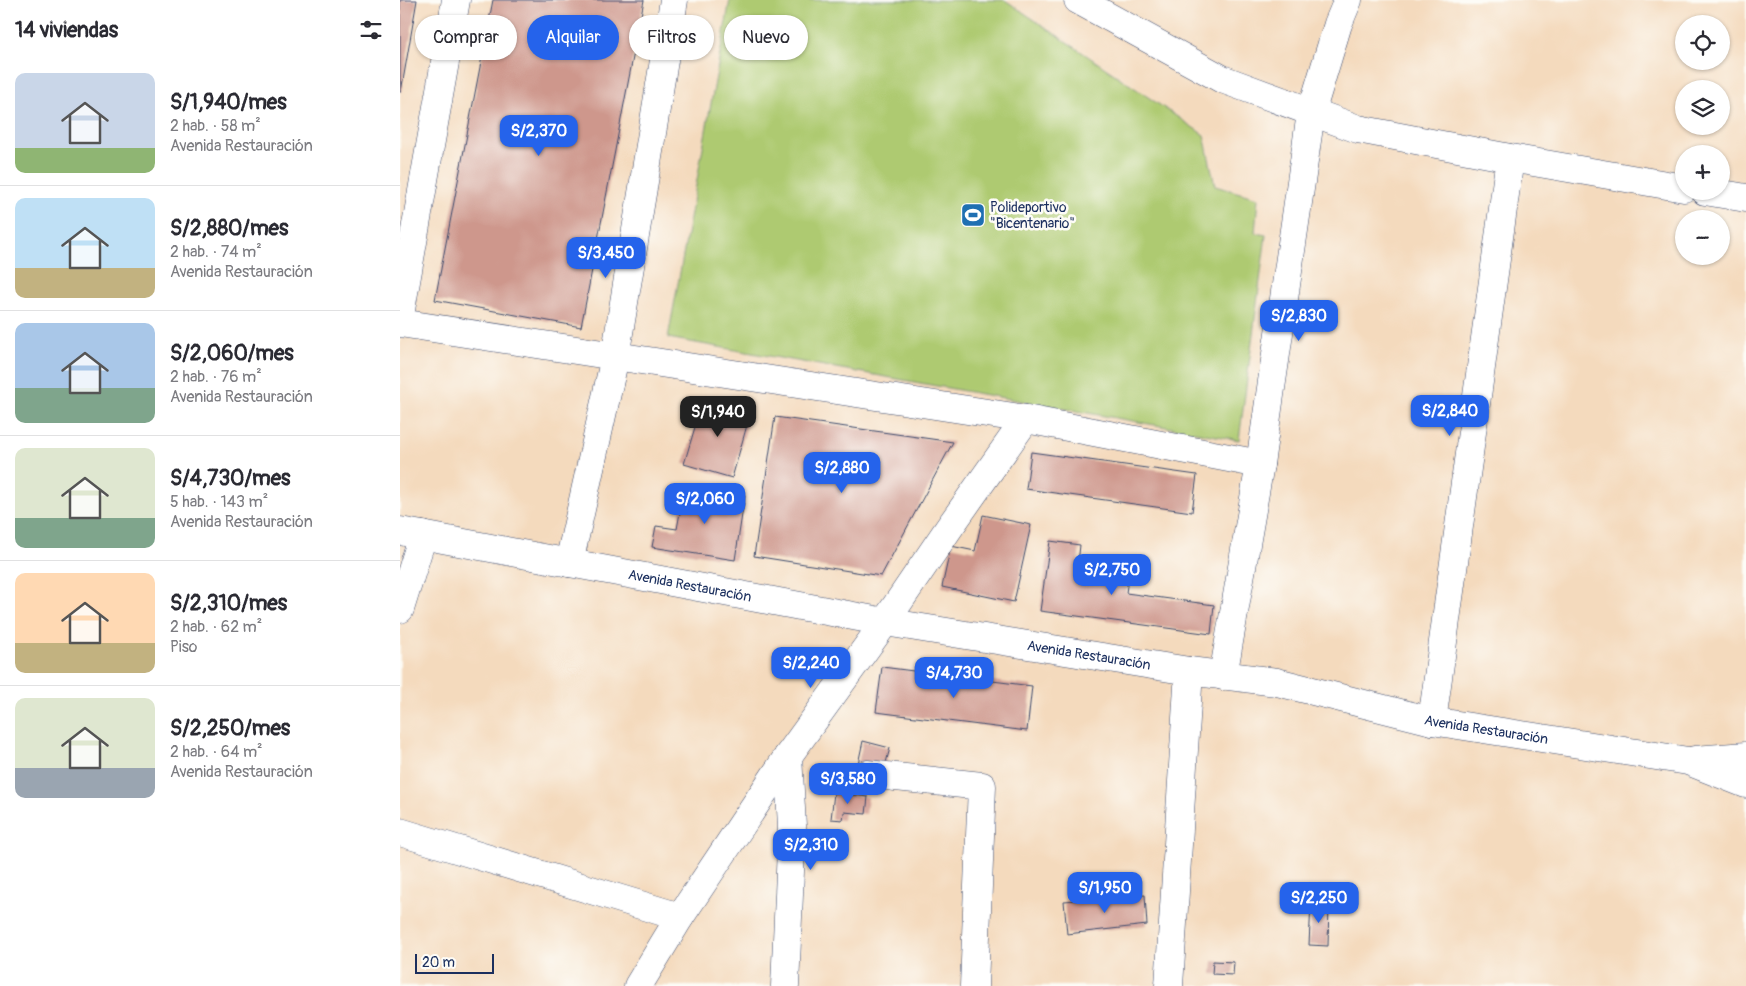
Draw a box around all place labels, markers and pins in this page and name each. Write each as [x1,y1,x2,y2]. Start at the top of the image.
pin: S/2,370 [493,114,585,157]
place label: Polideportivo "Bicentenario" [990,199,1075,232]
sports icon: Polideportivo "Bicentenario" [960,202,986,228]
pin: S/3,450 [560,236,652,279]
pin: S/2,830 [1253,300,1345,342]
pin: S/2,840 [1404,394,1496,437]
pin: S/1,940 [672,396,764,438]
pin: S/2,880 [796,452,888,494]
pin: S/2,060 [659,482,751,525]
pin: S/2,750 [1066,554,1158,596]
pin: S/2,240 [765,646,857,689]
pin: S/4,730 [908,656,1000,699]
pin: S/3,580 [802,762,894,805]
pin: S/2,310 [765,828,857,871]
pin: S/1,950 [1059,872,1151,914]
pin: S/2,250 [1273,882,1365,924]

